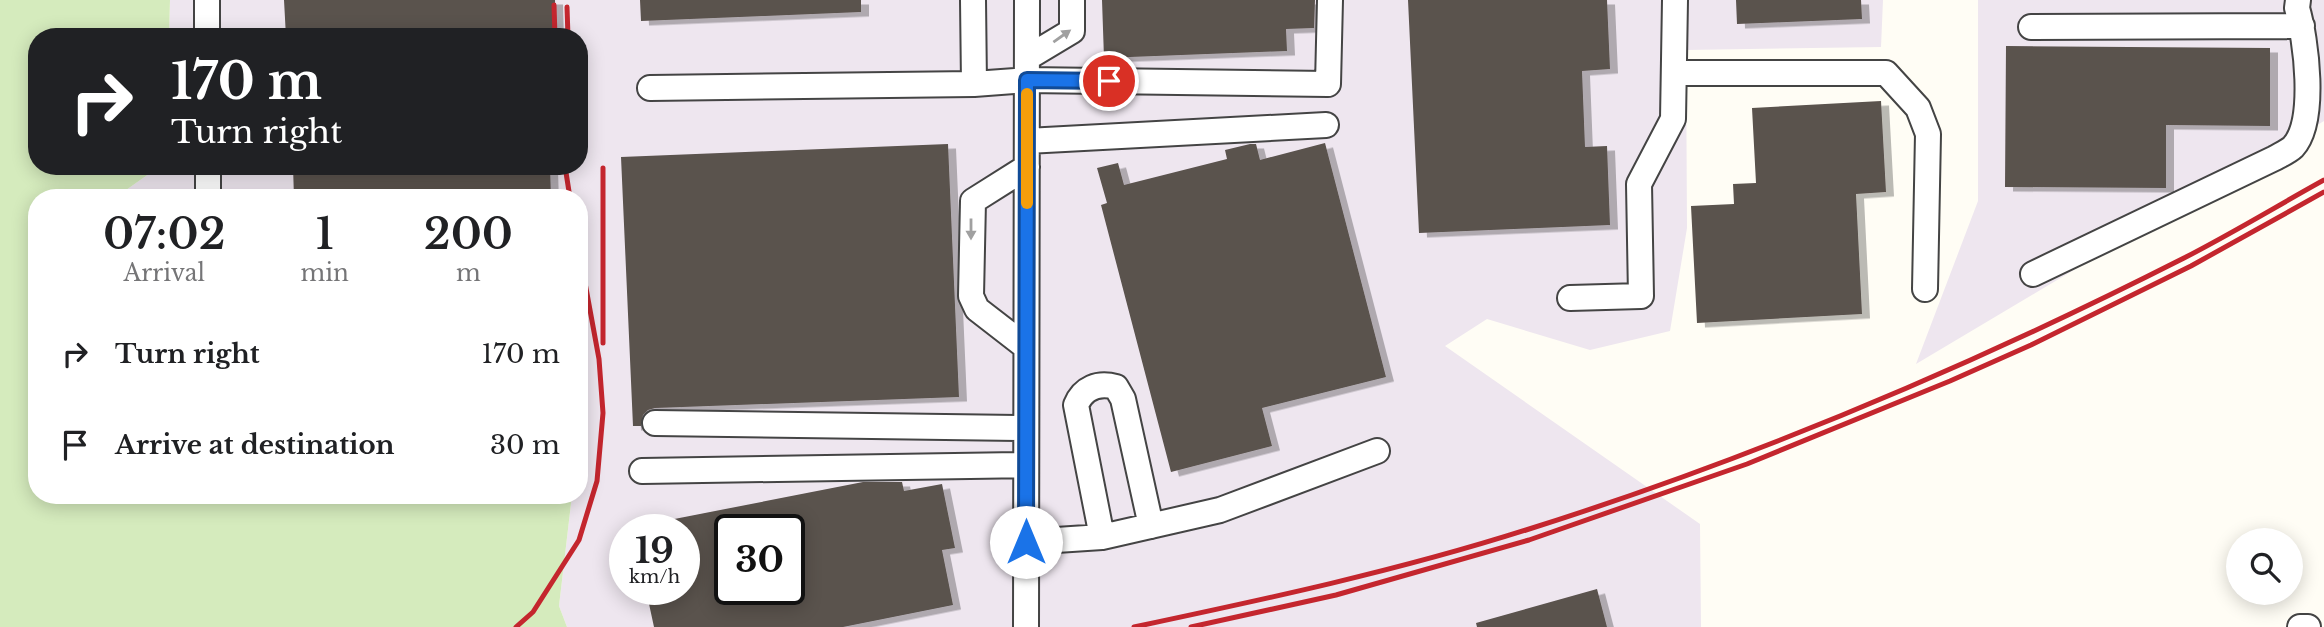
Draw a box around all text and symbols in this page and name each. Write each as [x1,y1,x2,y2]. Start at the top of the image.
one-way arrow [1053,29,1071,43]
text: 170 m [171,51,322,112]
pin [1079,51,1139,111]
icon: right [56,56,147,147]
icon: arrive [1090,62,1128,100]
text: Turn right [171,112,342,152]
text: 07:02 [103,208,226,260]
text: 1 [315,208,334,260]
text: 200 [424,208,513,260]
one-way arrow [966,219,977,241]
text: Arrival [124,259,205,287]
text: min [301,259,349,287]
text: m [456,259,481,287]
icon: right [56,335,94,373]
text: Turn right [115,338,260,370]
text: 170 m [481,338,560,370]
icon: arrive [56,426,94,464]
text: Arrive at destination [115,429,395,461]
text: 30 m [490,429,560,461]
position arrow [989,505,1063,579]
speed limit sign: 30 [714,514,805,605]
map controls [2226,528,2303,605]
button: search [2226,528,2303,605]
text: 19 [635,529,674,572]
text: km/h [629,566,680,588]

